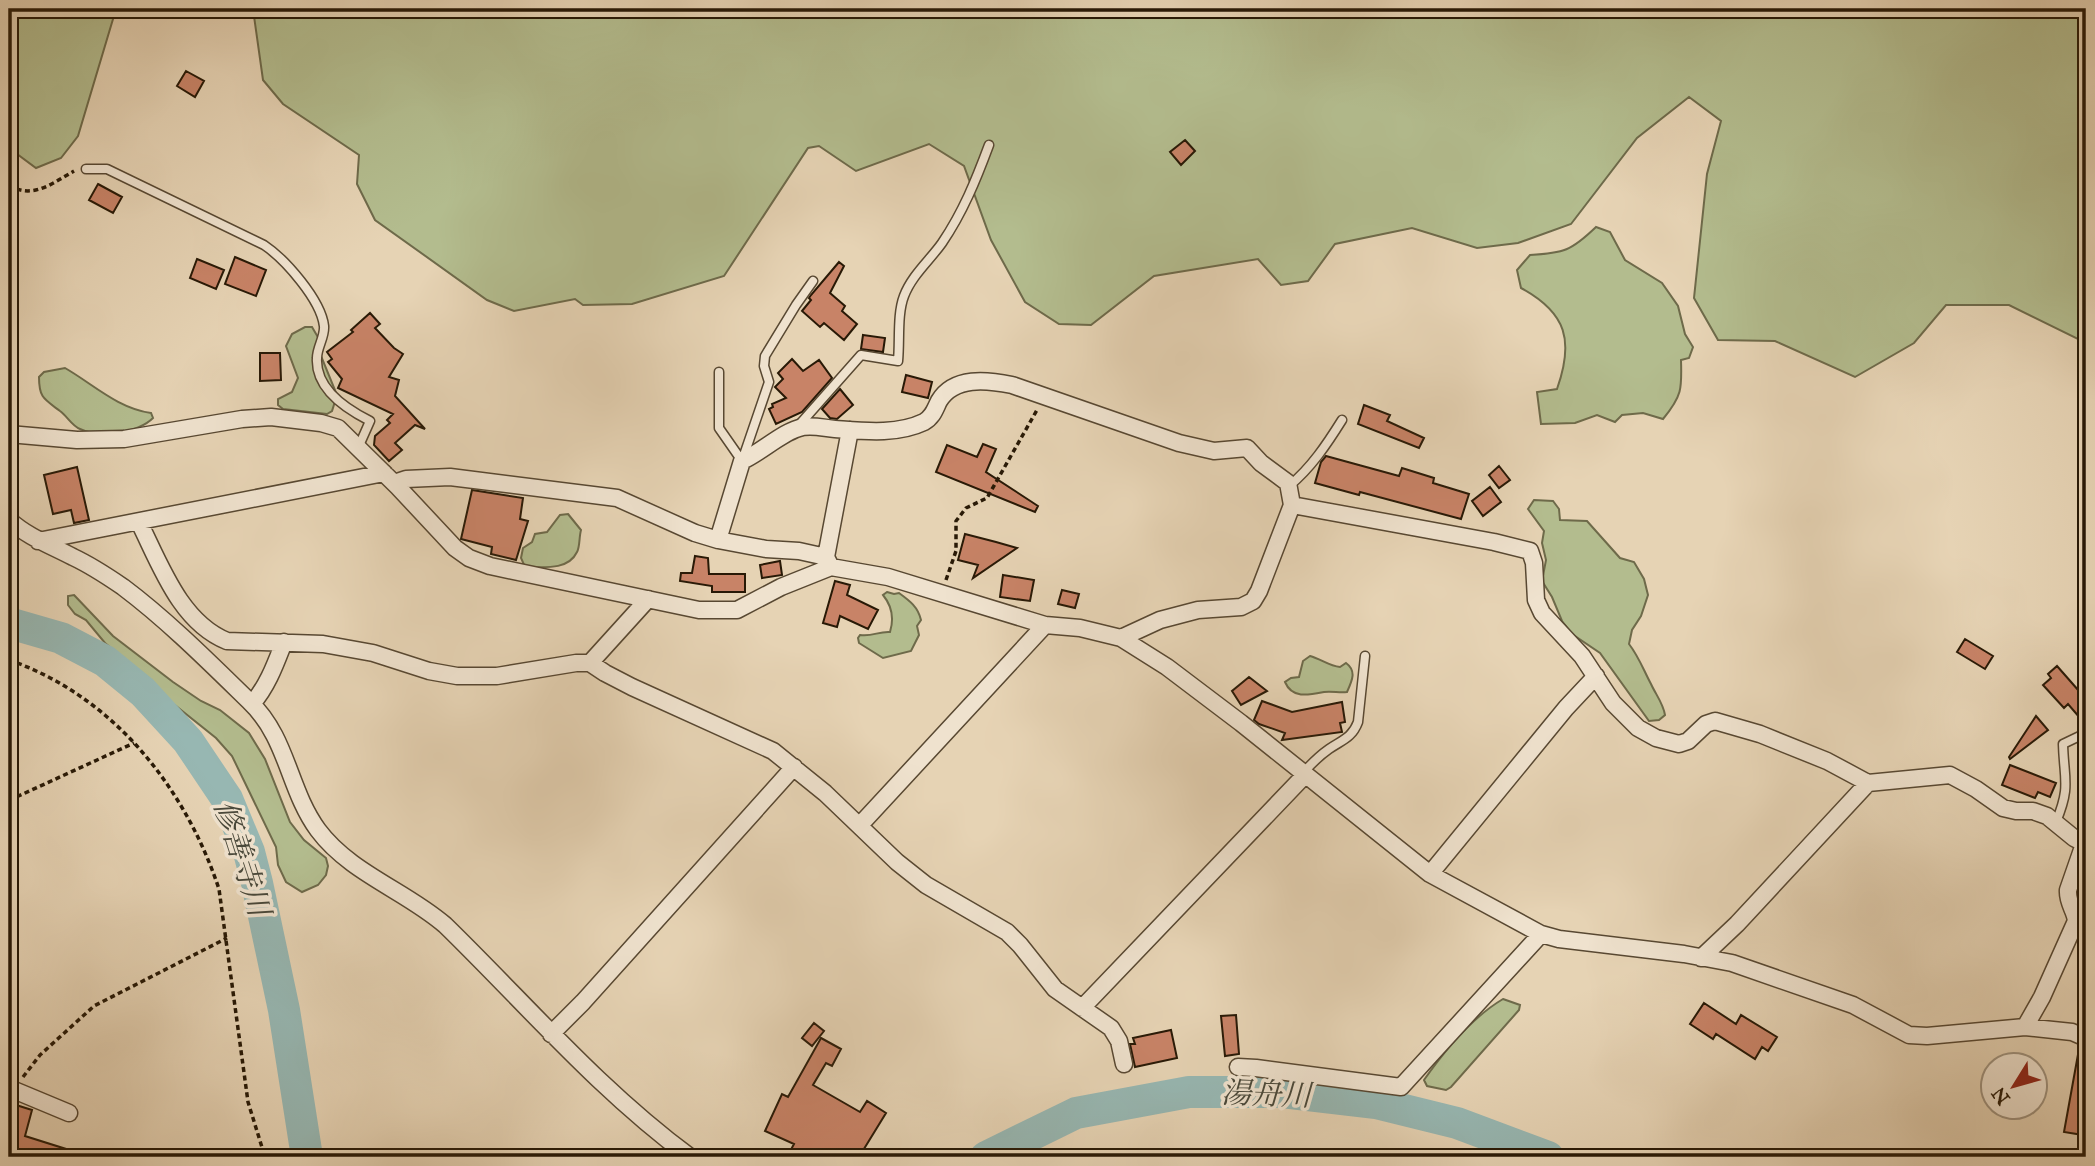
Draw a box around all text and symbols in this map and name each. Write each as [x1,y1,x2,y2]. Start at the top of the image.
water label: 修善寺川 [206,795,279,923]
north arrow [1980,1050,2050,1120]
water label: 湯舟川 [1220,1074,1315,1114]
text: N [1987,1083,2015,1109]

